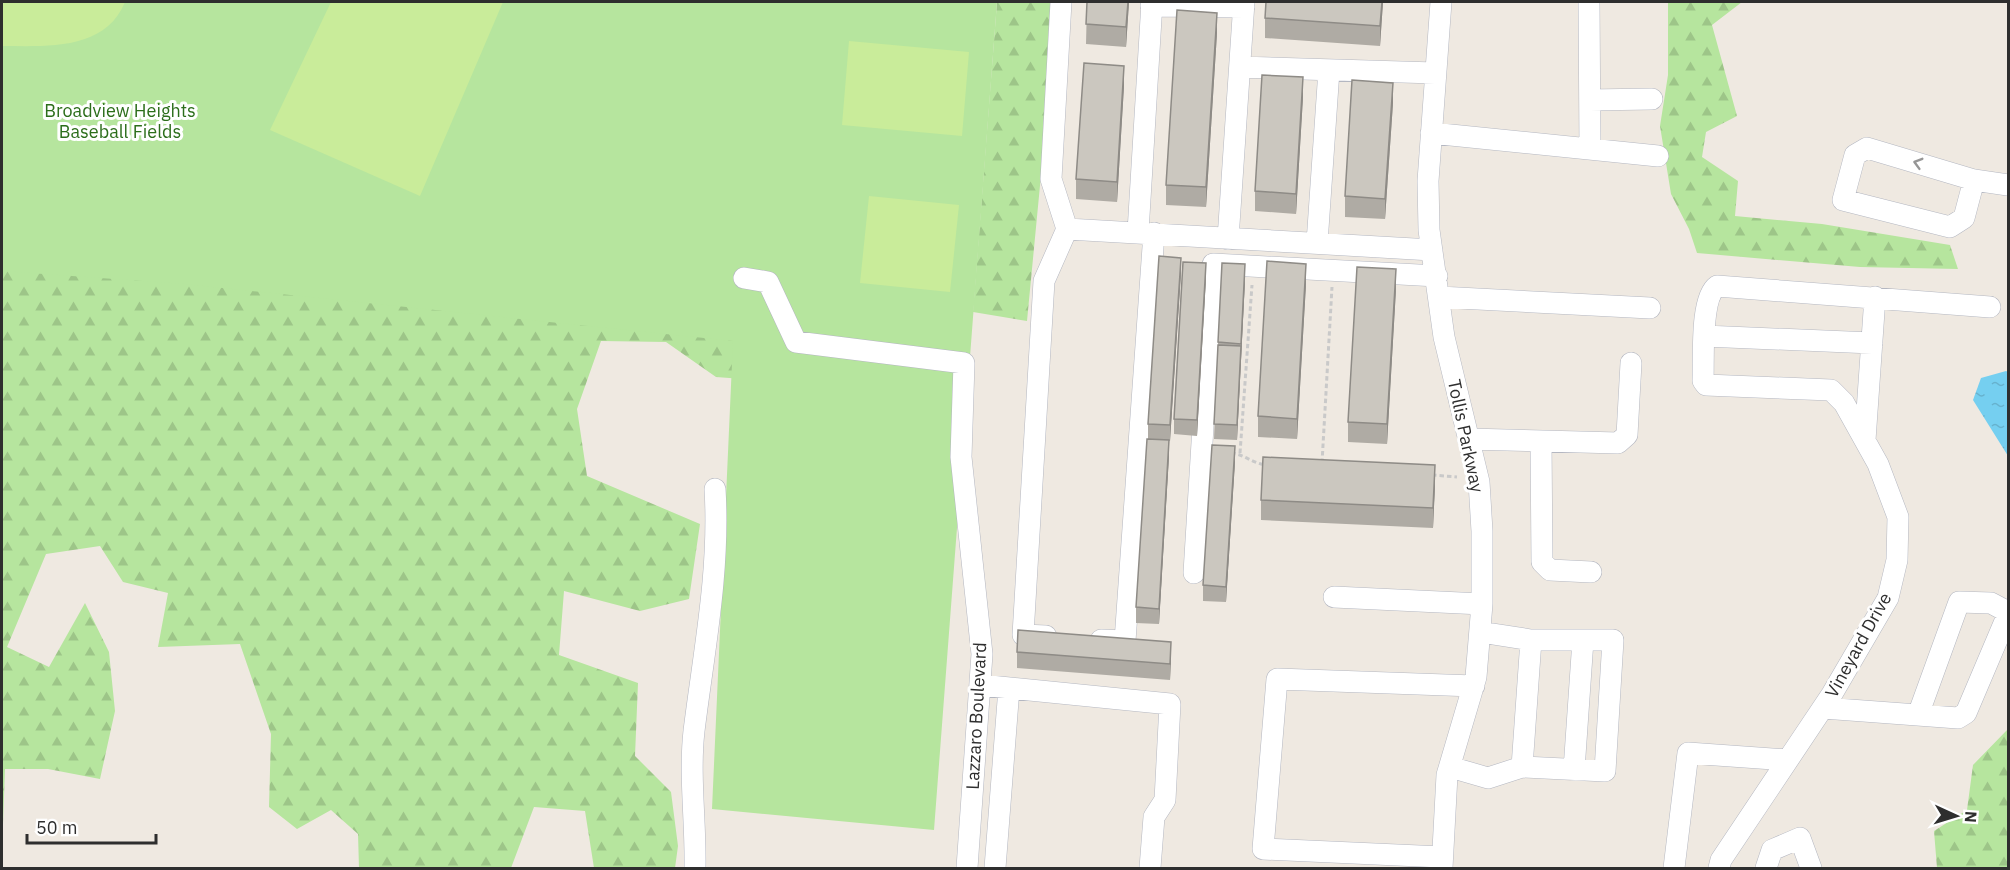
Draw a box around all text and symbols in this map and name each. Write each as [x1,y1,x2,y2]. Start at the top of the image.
park label: Broadview Heights Baseball Fields [44,99,196,143]
one-way arrow [1913,158,1924,170]
street label: Tollis Parkway [1443,377,1489,495]
street label: Vineyard Drive [1820,588,1896,702]
street label: Lazzaro Boulevard [961,642,991,790]
north arrow [1926,786,1986,846]
scale bar [27,807,156,845]
text: N [1961,811,1981,824]
text: 50 m [36,816,78,839]

